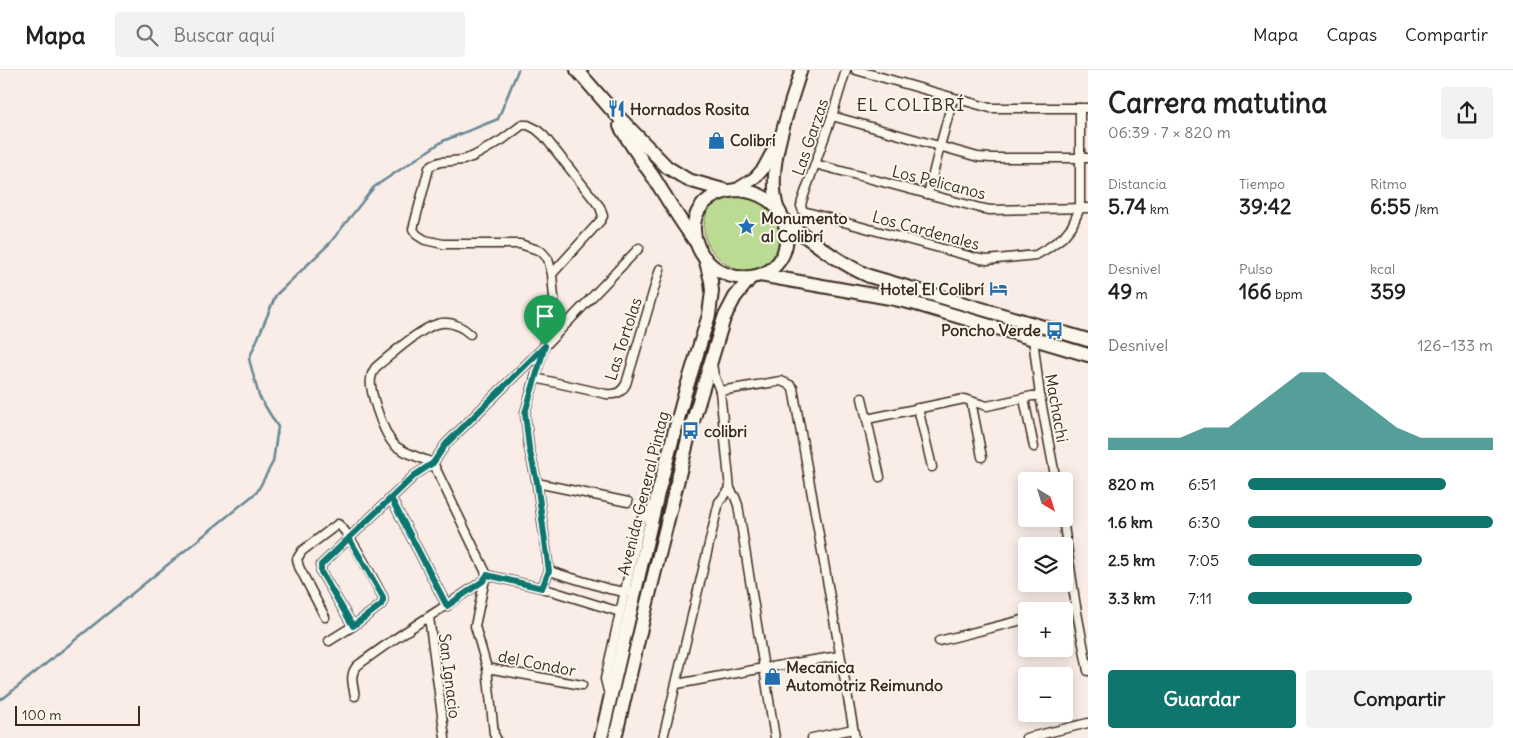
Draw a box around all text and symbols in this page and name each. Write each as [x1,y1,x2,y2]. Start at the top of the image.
search box [115,12,465,57]
text: Mapa [25,20,85,50]
icon: search [133,21,161,49]
text: Buscar aquí [173,23,275,47]
text: Mapa [1253,23,1298,46]
text: Capas [1326,23,1377,46]
text: Compartir [1405,23,1488,46]
text: Carrera matutina [1108,85,1327,121]
button: share [1441,87,1493,139]
district label: EL COLIBRÍ [857,93,965,116]
street label: Las Garzas [788,96,832,178]
restaurant icon: Hornados Rosita [606,99,626,119]
place label: Hornados Rosita [630,99,749,119]
text: 06:39 · 7 × 820 m [1108,122,1231,142]
shop icon: Colibrí [706,130,726,150]
place label: Colibrí [730,130,776,150]
street label: Los Pelicanos [890,161,988,203]
text: Distancia [1108,175,1167,193]
text: Tiempo [1239,175,1285,193]
text: Ritmo [1370,175,1407,193]
text: 5.74 [1108,193,1146,220]
text: 39:42 [1239,193,1291,220]
text: 6:55 [1370,193,1411,220]
text: km [1146,200,1169,218]
text: /km [1411,200,1439,218]
street label: Los Cardenales [870,206,982,254]
place label: Monumento al Colibrí [761,208,848,246]
place icon: Monumento al Colibrí [737,217,757,237]
text: Desnivel [1108,260,1161,278]
text: Pulso [1239,260,1273,278]
text: kcal [1370,260,1395,278]
text: 49 [1108,278,1132,305]
text: 166 [1239,278,1272,305]
text: 359 [1370,278,1406,305]
place label: Hotel El Colibrí [880,279,984,299]
hotel icon: Hotel El Colibrí [988,279,1008,299]
text: m [1132,285,1148,303]
text: bpm [1272,285,1303,303]
pin [524,295,566,346]
street label: Las Tortolas [600,295,646,383]
icon: arrive [531,302,559,330]
place label: Poncho Verde [941,320,1041,340]
bus stop icon: Poncho Verde [1045,320,1065,340]
text: Desnivel [1108,335,1168,355]
text: 126–133 m [1417,335,1493,355]
street label: Machachi [1041,372,1073,444]
street label: Avenida General Pintag [613,409,673,577]
bus stop icon: colibri [680,421,700,441]
place label: colibri [704,421,747,441]
north arrow [1018,472,1072,528]
map controls [1018,472,1073,722]
text: 820 m [1108,474,1154,494]
text: 6:51 [1188,474,1216,494]
text: 1.6 km [1108,512,1153,532]
text: 6:30 [1188,512,1220,532]
button: layers [1018,537,1073,592]
text: 2.5 km [1108,550,1155,570]
text: 7:05 [1188,550,1219,570]
text: 3.3 km [1108,588,1156,608]
text: 7:11 [1188,588,1212,608]
button: + [1018,602,1073,657]
street label: San Ignacio [435,632,465,720]
street label: del Condor [496,646,578,680]
place label: Mecanica Automotriz Reimundo [786,657,943,695]
shop icon: Mecanica Automotriz Reimundo [762,666,782,686]
button: − [1018,667,1073,722]
button: Guardar [1108,670,1296,728]
button: Compartir [1306,670,1493,728]
scale bar [15,703,140,726]
text: 100 m [22,706,62,724]

